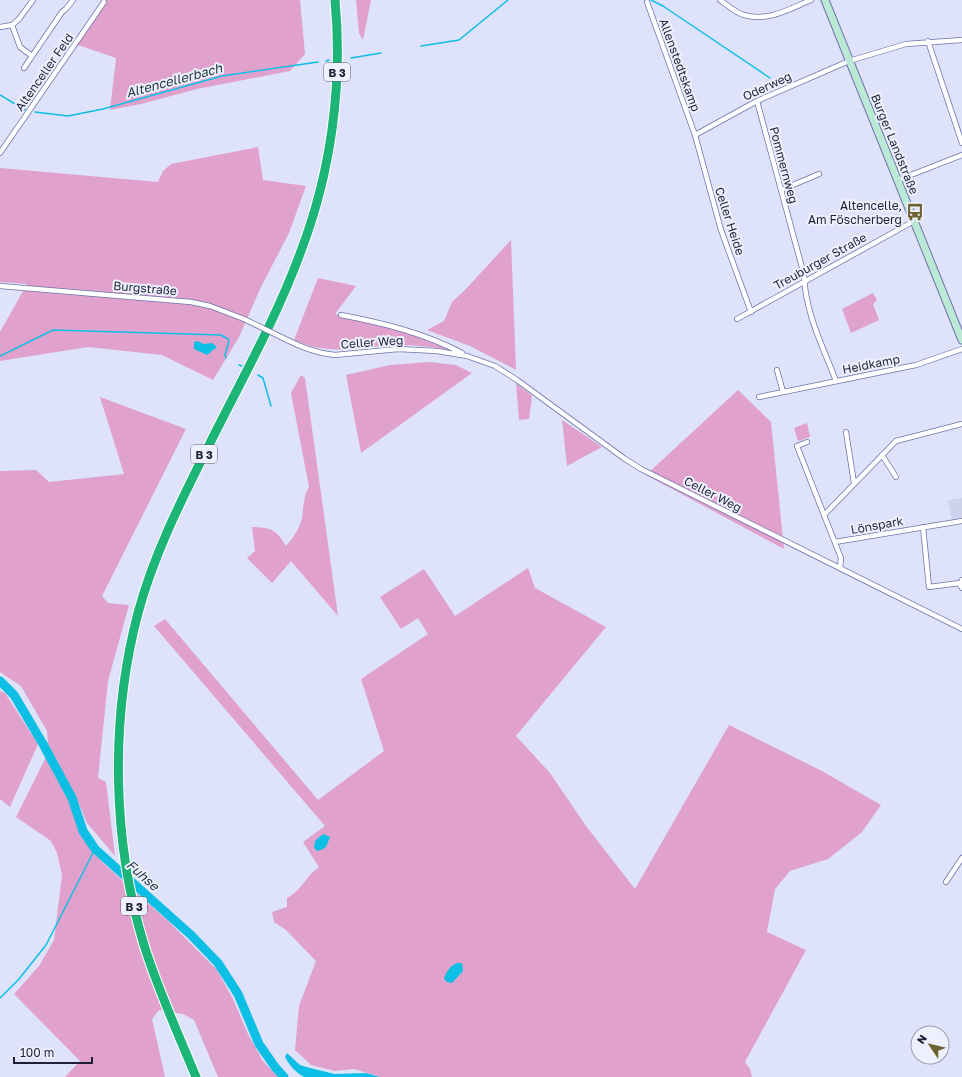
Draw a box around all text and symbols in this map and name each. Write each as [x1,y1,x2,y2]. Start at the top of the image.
street label: Allenstedtskamp [656,16,704,114]
street label: Altenceller Feld [12,30,76,114]
water label: Altencellerbach [124,59,225,101]
road number: B 3 [324,63,350,81]
street label: Oderweg [740,68,794,104]
street label: Burger Landstraße [868,92,922,196]
street label: Pommernweg [767,125,801,205]
street label: Celler Heide [712,185,748,257]
place label: Altencelle, Am Föscherberg [808,198,902,227]
bus stop icon: Altencelle, Am Föscherberg [905,202,925,222]
street label: Treuburger Straße [771,229,869,293]
street label: Burgstraße [113,278,177,298]
street label: Celler Weg [340,332,404,352]
street label: Heidkamp [841,351,901,377]
road number: B 3 [191,445,217,463]
street label: Celler Weg [682,473,744,515]
street label: Lönspark [849,513,905,537]
water label: Fuhse [124,856,164,895]
road number: B 3 [121,897,147,915]
north arrow [910,1025,950,1065]
text: N [914,1032,929,1046]
scale bar [14,1039,92,1065]
text: 100 m [20,1045,54,1060]

